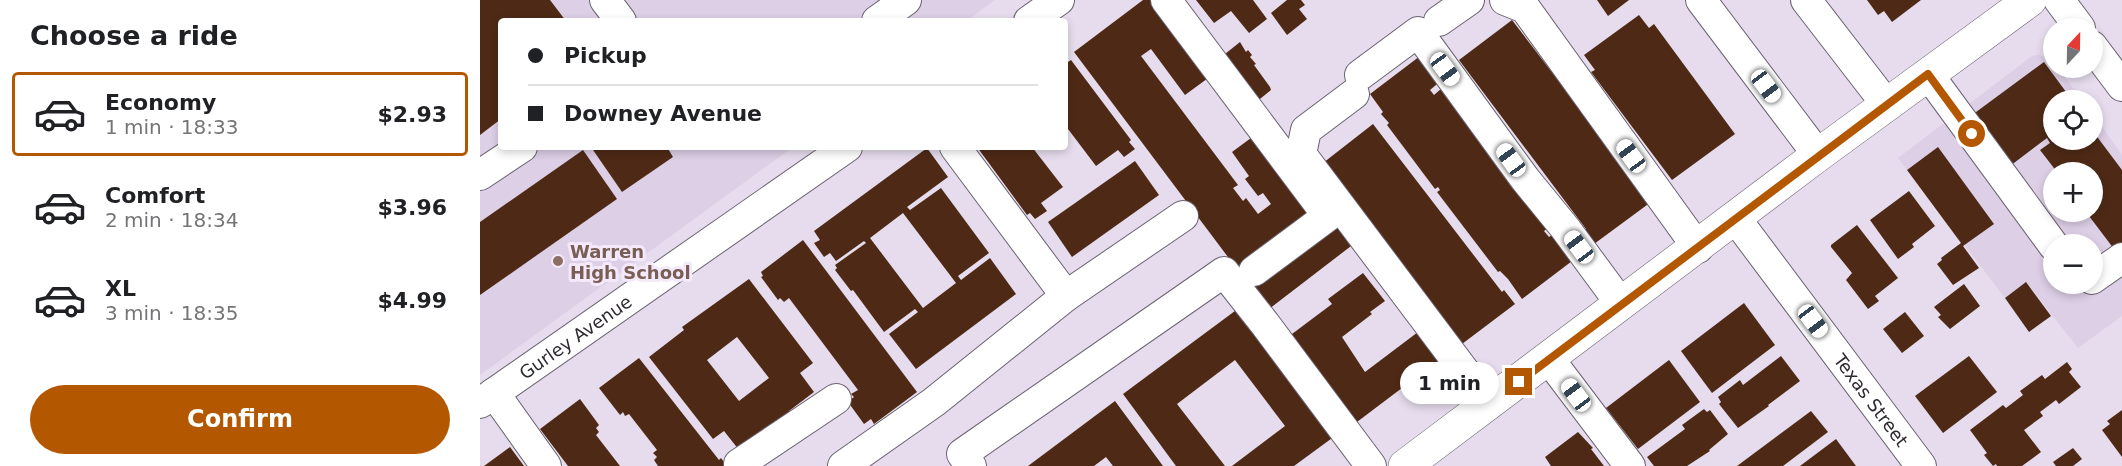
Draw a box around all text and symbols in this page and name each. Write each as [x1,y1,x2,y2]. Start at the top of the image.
north arrow [2043,18,2103,78]
map controls [2043,18,2103,294]
text: Choose a ride [30,20,238,51]
text: Pickup [564,43,647,68]
car [1427,49,1463,89]
car [1748,66,1784,106]
icon: car [33,87,87,141]
text: Economy [105,90,216,115]
button: locate [2043,90,2103,150]
text: Downey Avenue [564,101,762,126]
text: $2.93 [377,102,447,127]
text: 1 min · 18:33 [105,115,239,139]
route start [1958,120,1985,147]
car [1613,136,1649,176]
car [1493,140,1529,180]
button: + [2043,162,2103,222]
icon: car [33,180,87,234]
text: Comfort [105,183,205,208]
text: $3.96 [377,195,447,220]
text: 2 min · 18:34 [105,208,239,232]
car [1561,227,1597,267]
button: − [2043,234,2103,294]
place label: Warren High School [570,241,691,283]
marker: Warren High School [551,254,565,268]
icon: car [33,273,87,327]
text: XL [105,276,136,301]
text: $4.99 [377,288,447,313]
street label: Gurley Avenue [515,290,635,383]
text: 3 min · 18:35 [105,301,239,325]
car [1795,301,1831,341]
street label: Texas Street [1829,349,1913,450]
callout: 1 min [1399,361,1498,403]
route end [1505,368,1532,395]
text: 1 min [1418,371,1481,395]
car [1558,375,1594,415]
button: Confirm [30,385,450,454]

